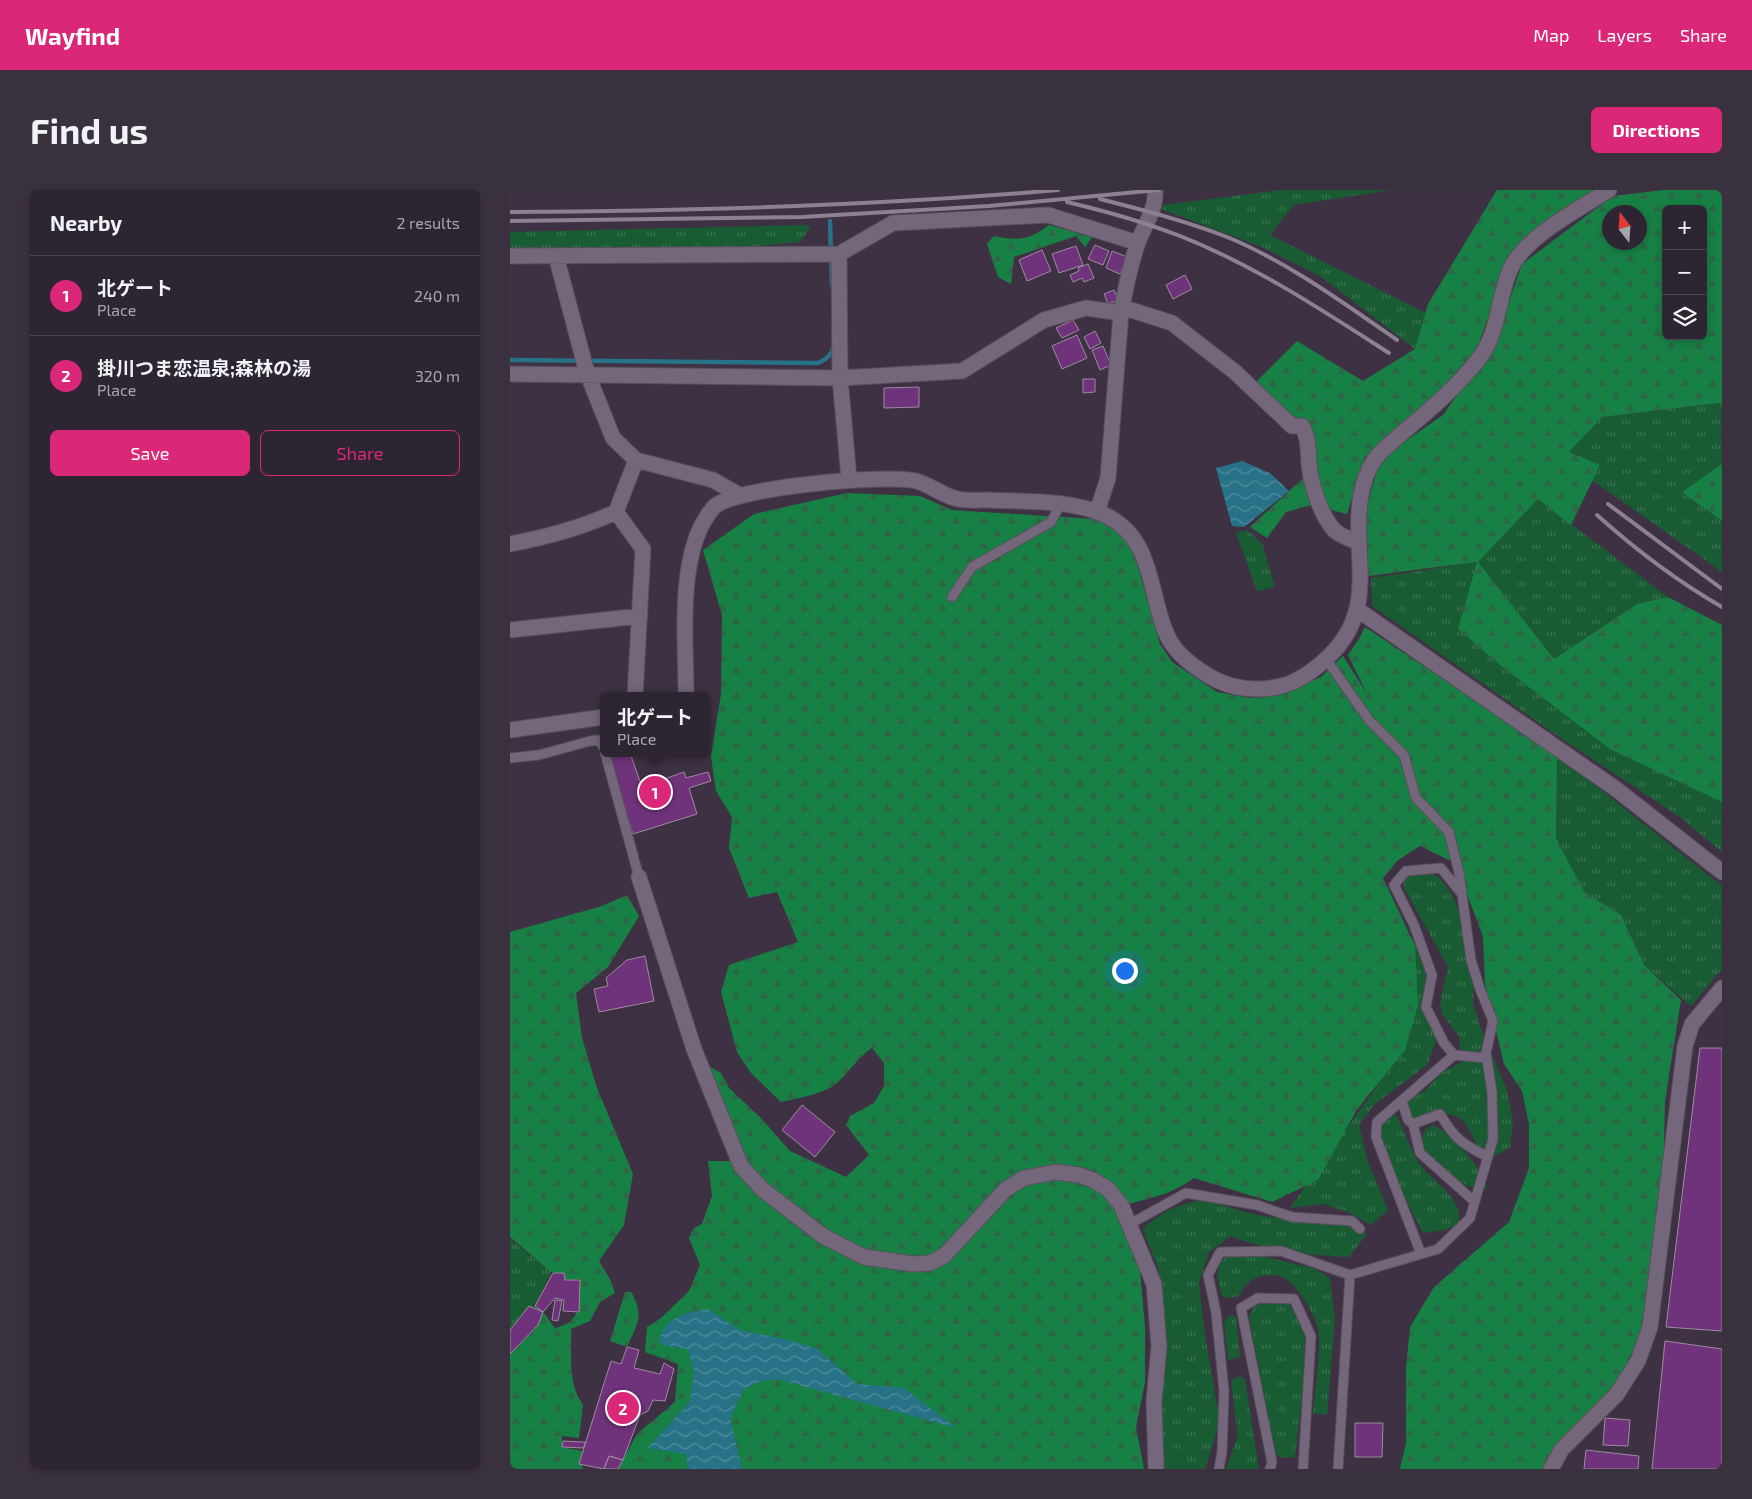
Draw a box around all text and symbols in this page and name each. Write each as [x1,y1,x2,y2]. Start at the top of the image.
text: Wayfind [25,21,120,50]
text: Map [1533,24,1569,46]
text: Layers [1597,24,1652,46]
text: Share [1680,24,1727,46]
button: Directions [1591,107,1722,153]
text: Find us [30,109,148,151]
north arrow [1602,205,1647,250]
map controls [1662,205,1707,340]
button: + [1662,205,1707,250]
text: Nearby [50,210,122,235]
text: 2 results [397,213,460,232]
button: − [1662,250,1707,295]
text: 北ゲート [97,276,173,299]
text: 1 [63,286,69,305]
text: 240 m [414,286,460,305]
button: layers [1662,295,1707,340]
text: Place [97,300,136,319]
text: 掛川つま恋温泉;森林の湯 [97,356,311,379]
text: 2 [61,366,71,385]
text: 320 m [415,366,460,385]
text: Place [97,380,136,399]
button: Save [50,430,250,476]
button: Share [260,430,460,476]
popup [600,692,710,757]
text: 北ゲート [617,705,693,728]
text: Place [617,729,656,748]
pin: 1 [639,773,671,811]
your location [1112,958,1138,984]
pin: 2 [607,1389,639,1427]

